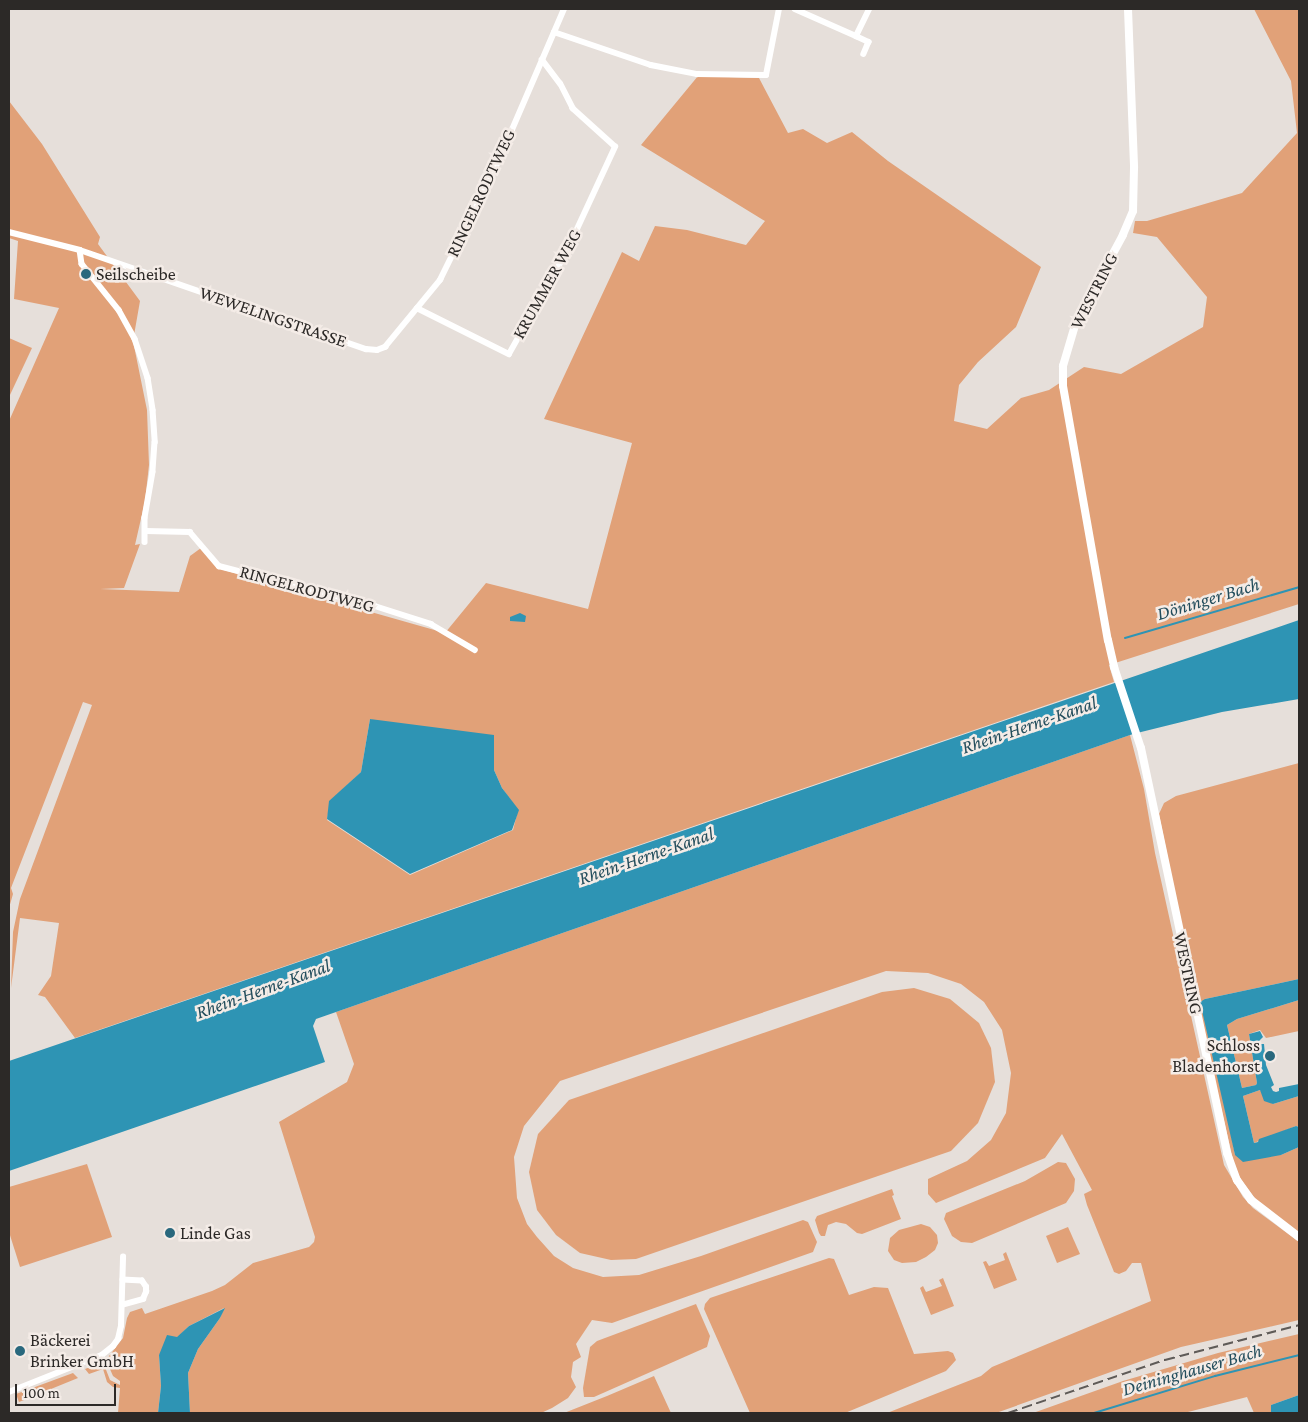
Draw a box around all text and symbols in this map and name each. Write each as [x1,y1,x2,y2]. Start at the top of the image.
street label: RINGELRODTWEG [442,126,520,260]
street label: KRUMMER WEG [508,225,586,343]
street label: WESTRING [1066,249,1122,333]
place label: Seilscheibe [96,263,176,285]
marker: Seilscheibe [80,268,92,280]
street label: WEWELINGSTRASSE [197,282,349,352]
street label: RINGELRODTWEG [237,561,377,617]
water label: Döninger Bach [1154,573,1262,625]
water label: Rhein-Herne-Kanal [958,691,1100,759]
water label: Rhein-Herne-Kanal [575,822,717,890]
street label: WESTRING [1169,930,1207,1016]
water label: Rhein-Herne-Kanal [193,954,333,1024]
place label: Schloss Bladenhorst [1172,1035,1260,1078]
marker: Schloss Bladenhorst [1264,1050,1276,1062]
place label: Linde Gas [180,1222,251,1244]
marker: Linde Gas [164,1227,176,1239]
place label: Bäckerei Brinker GmbH [30,1330,134,1372]
water label: Deininghauser Bach [1120,1339,1264,1401]
marker: Bäckerei Brinker GmbH [14,1345,26,1357]
scale bar [18,1374,119,1406]
text: 100 m [23,1385,60,1401]

